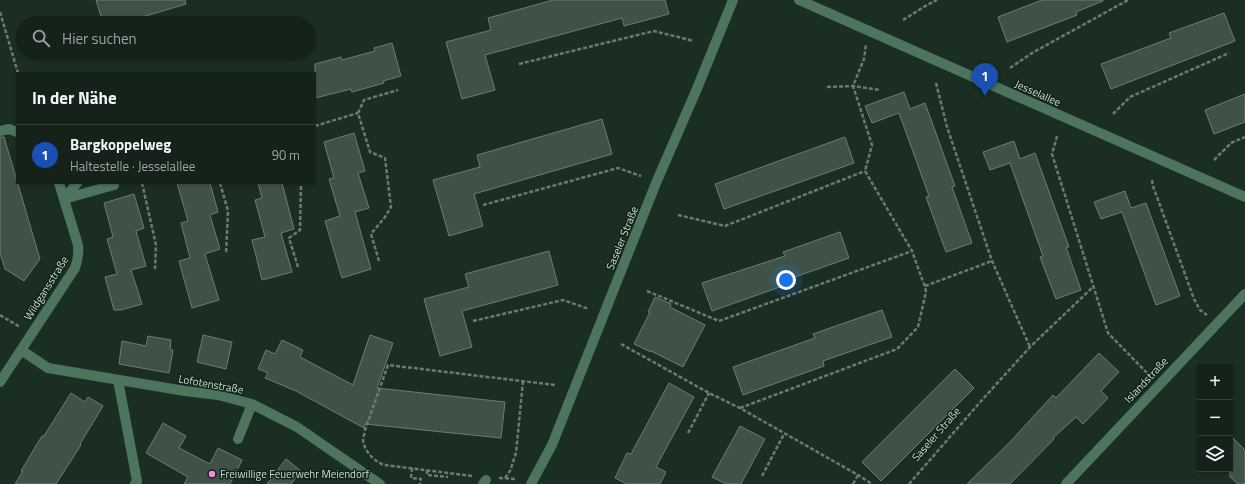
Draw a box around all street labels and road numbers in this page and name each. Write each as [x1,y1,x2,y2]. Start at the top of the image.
street label: Jesselallee [1012,76,1064,110]
street label: Saseler Straße [602,203,642,272]
street label: Wildgansstraße [20,252,72,323]
street label: Islandstraße [1120,353,1172,407]
street label: Lofotenstraße [177,370,245,398]
street label: Saseler Straße [908,403,964,465]

